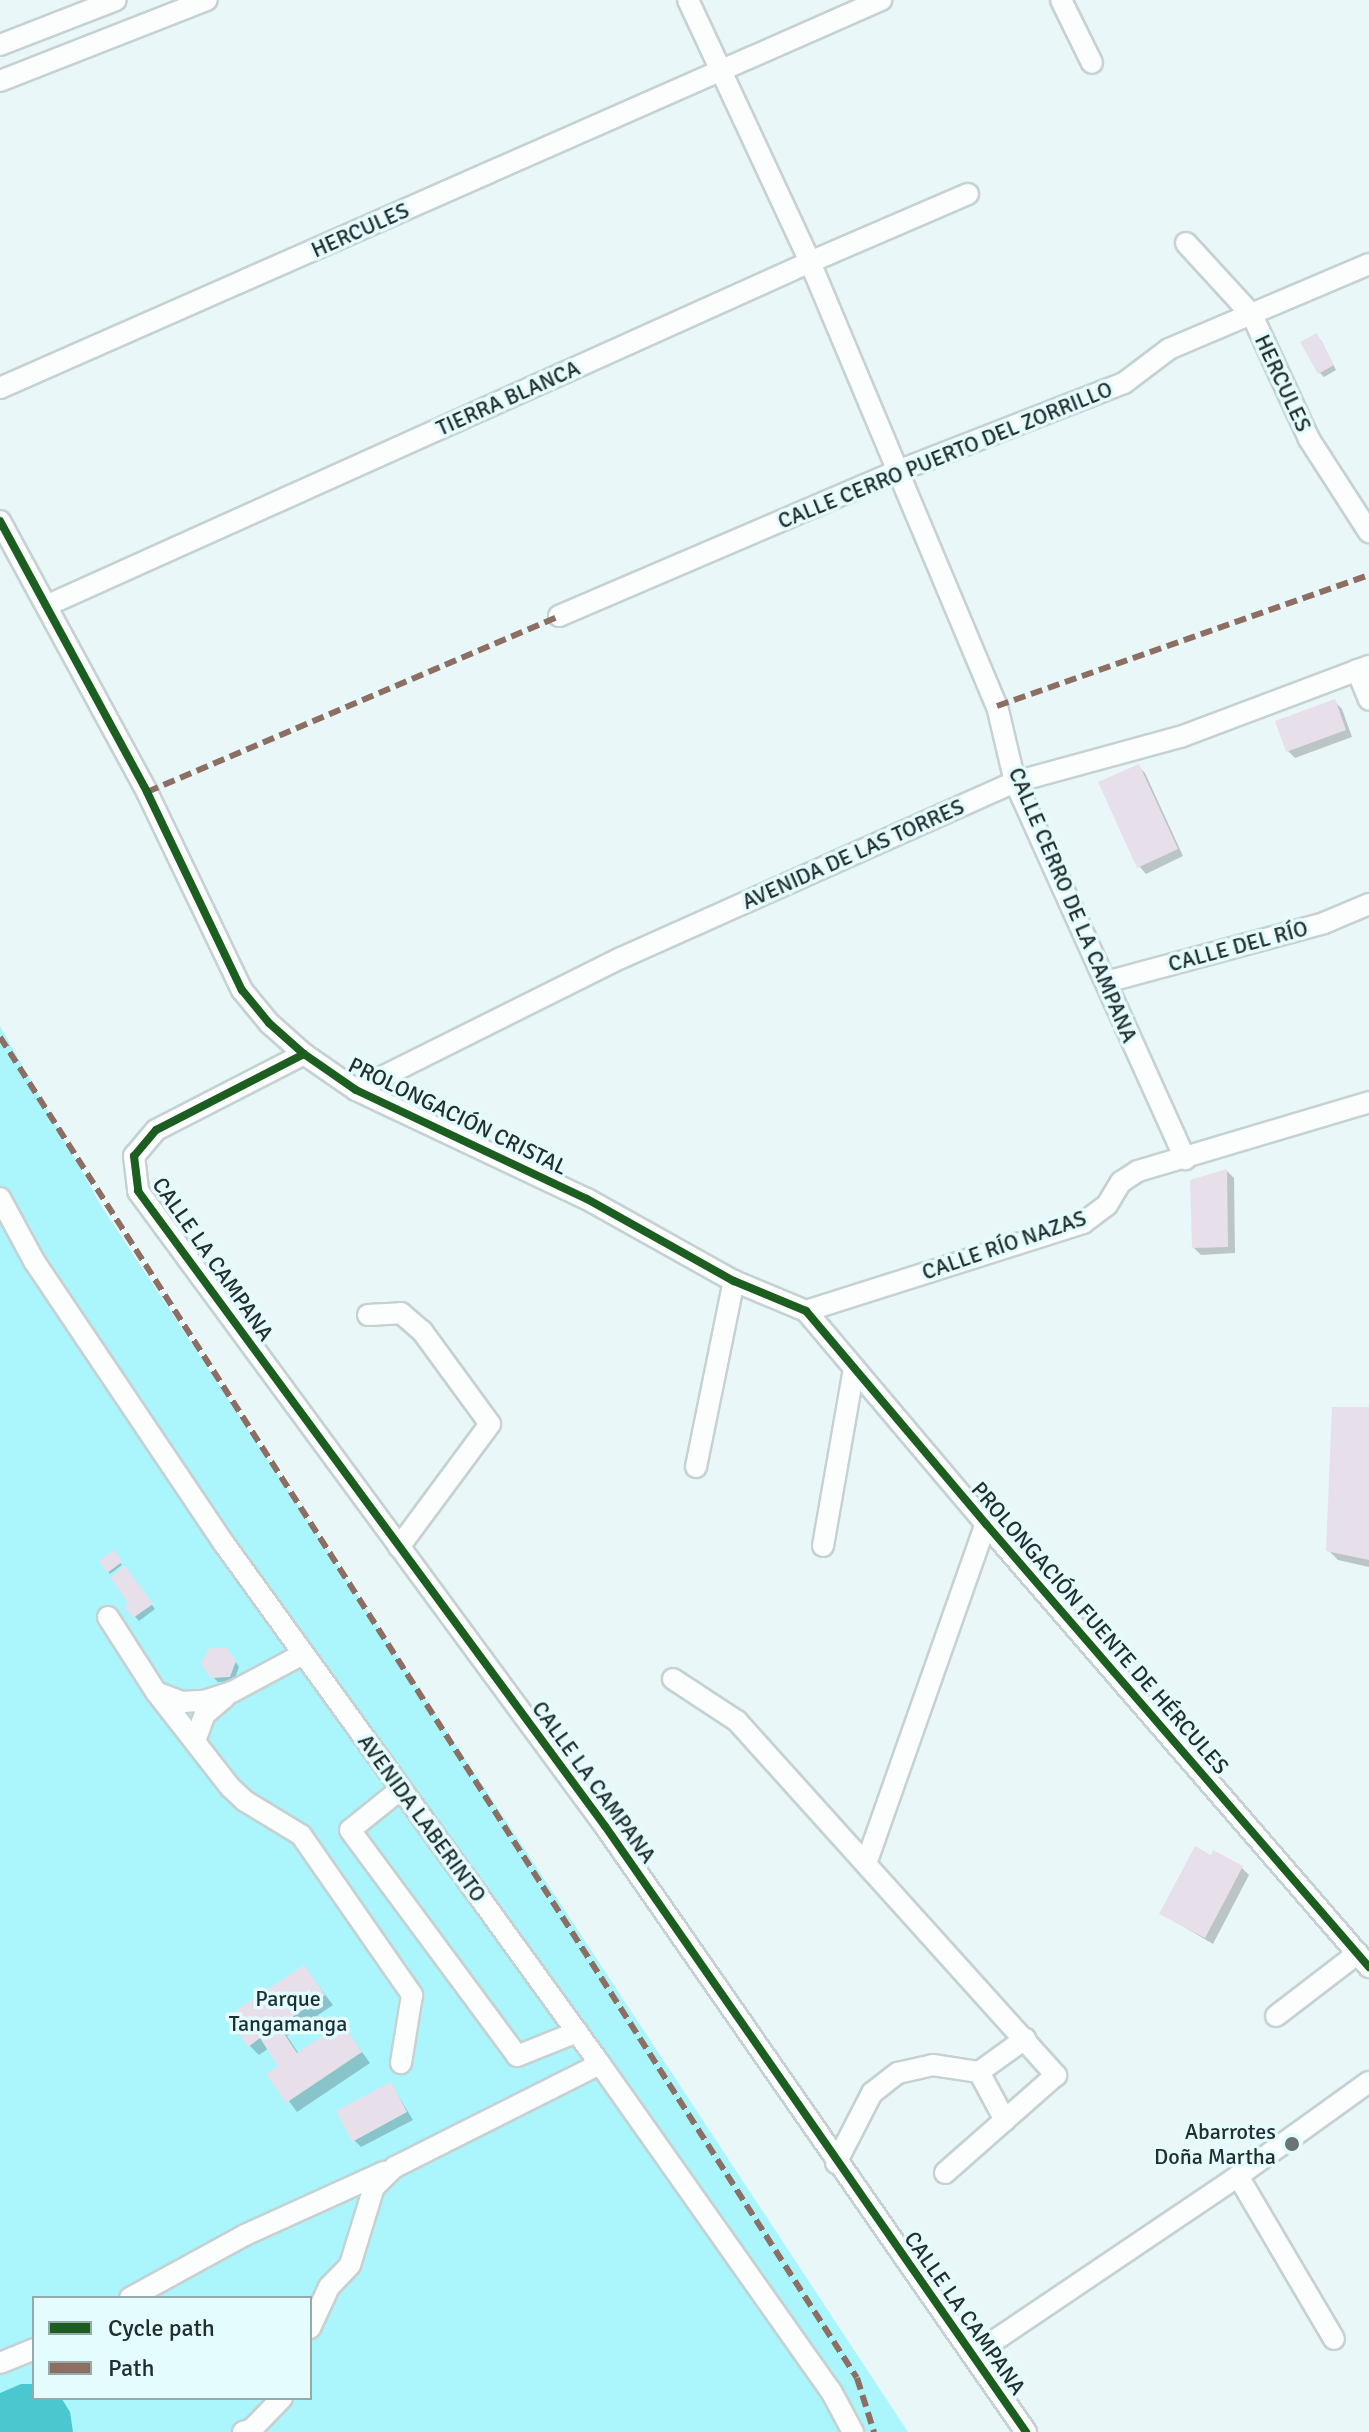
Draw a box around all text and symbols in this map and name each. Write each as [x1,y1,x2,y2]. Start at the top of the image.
street label: HERCULES [307,197,413,263]
street label: HERCULES [1249,330,1317,436]
street label: TIERRA BLANCA [432,355,584,441]
street label: CALLE CERRO PUERTO DEL ZORRILLO [774,376,1116,534]
street label: CALLE CERRO DE LA CAMPANA [1003,763,1143,1047]
street label: AVENIDA DE LAS TORRES [738,793,968,915]
street label: CALLE DEL RÍO [1165,915,1311,977]
street label: PROLONGACIÓN CRISTAL [344,1051,572,1181]
street label: CALLE LA CAMPANA [147,1172,279,1346]
street label: CALLE RÍO NAZAS [918,1205,1090,1285]
street label: PROLONGACIÓN FUENTE DE HÉRCULES [966,1476,1234,1780]
street label: CALLE LA CAMPANA [526,1696,662,1868]
street label: AVENIDA LABERINTO [352,1729,492,1907]
park label: Parque Tangamanga [229,1985,347,2036]
place label: Abarrotes Doña Martha [1154,2118,1276,2170]
marker: Abarrotes Doña Martha [1283,2135,1301,2153]
street label: CALLE LA CAMPANA [899,2226,1031,2400]
legend [32,2296,312,2400]
text: Cycle path [108,2313,215,2343]
text: Path [108,2353,154,2383]

